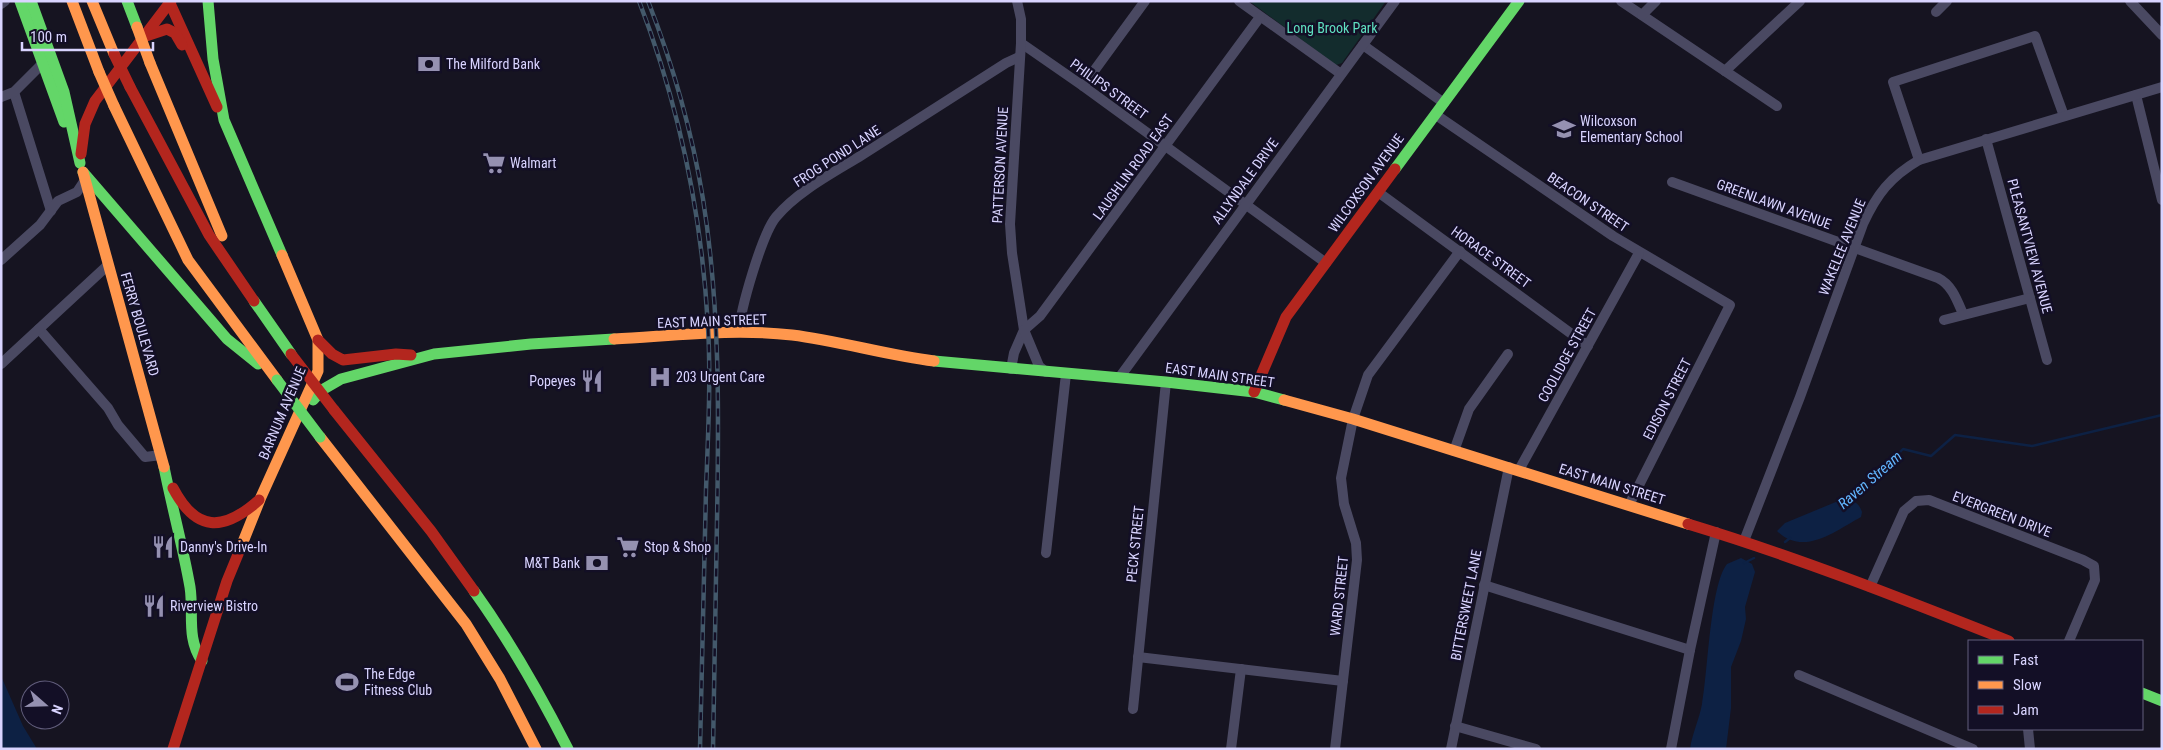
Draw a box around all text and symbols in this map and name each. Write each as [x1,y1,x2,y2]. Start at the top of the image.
scale bar [22,20,154,52]
park label: Long Brook Park [1287,20,1378,36]
text: 100 m [30,28,67,46]
bank icon: The Milford Bank [416,51,442,77]
place label: The Milford Bank [446,56,541,72]
street label: PHILIPS STREET [1067,56,1151,122]
street label: PATTERSON AVENUE [989,106,1011,224]
street label: LAUGHLIN ROAD EAST [1089,111,1177,223]
place label: Wilcoxson Elementary School [1580,113,1683,145]
school or university icon: Wilcoxson Elementary School [1551,116,1577,142]
street label: FROG POND LANE [790,122,884,190]
street label: WILCOXSON AVENUE [1325,131,1407,235]
street label: ALLYNDALE DRIVE [1208,135,1282,227]
supermarket icon: Walmart [481,150,507,176]
place label: Walmart [510,155,556,171]
street label: BEACON STREET [1544,169,1632,235]
street label: GREENLAWN AVENUE [1714,176,1834,232]
street label: PLEASANTVIEW AVENUE [2004,177,2056,315]
street label: WAKELEE AVENUE [1815,196,1869,298]
street label: HORACE STREET [1448,223,1534,291]
street label: FERRY BOULEVARD [118,270,162,378]
street label: COOLIDGE STREET [1535,305,1599,405]
street label: EAST MAIN STREET [657,311,767,331]
street label: EDISON STREET [1640,356,1694,442]
street label: EAST MAIN STREET [1164,359,1276,391]
street label: BARNUM AVENUE [255,364,309,462]
hospital icon: 203 Urgent Care [647,364,673,390]
restaurant icon: Popeyes [579,368,605,394]
place label: 203 Urgent Care [676,369,765,385]
place label: Popeyes [529,373,576,389]
water label: Raven Stream [1834,447,1906,513]
street label: EAST MAIN STREET [1557,460,1667,508]
street label: EVERGREEN DRIVE [1950,488,2054,540]
street label: PECK STREET [1123,505,1147,583]
restaurant icon: Danny's Drive-In [150,534,176,560]
supermarket icon: Stop & Shop [615,534,641,560]
place label: Danny's Drive-In [180,539,267,555]
place label: Stop & Shop [644,539,711,555]
street label: BITTERSWEET LANE [1447,548,1485,662]
bank icon: M&T Bank [584,550,610,576]
place label: M&T Bank [524,555,581,571]
street label: WARD STREET [1327,555,1351,637]
restaurant icon: Riverview Bistro [141,593,167,619]
place label: Riverview Bistro [170,598,258,614]
legend [1968,640,2143,730]
text: Fast [2013,651,2038,669]
place label: The Edge Fitness Club [364,666,432,698]
sports icon: The Edge Fitness Club [334,669,360,695]
text: Slow [2013,676,2042,694]
north arrow [20,680,70,730]
text: Jam [2013,701,2039,719]
text: N [48,703,66,716]

